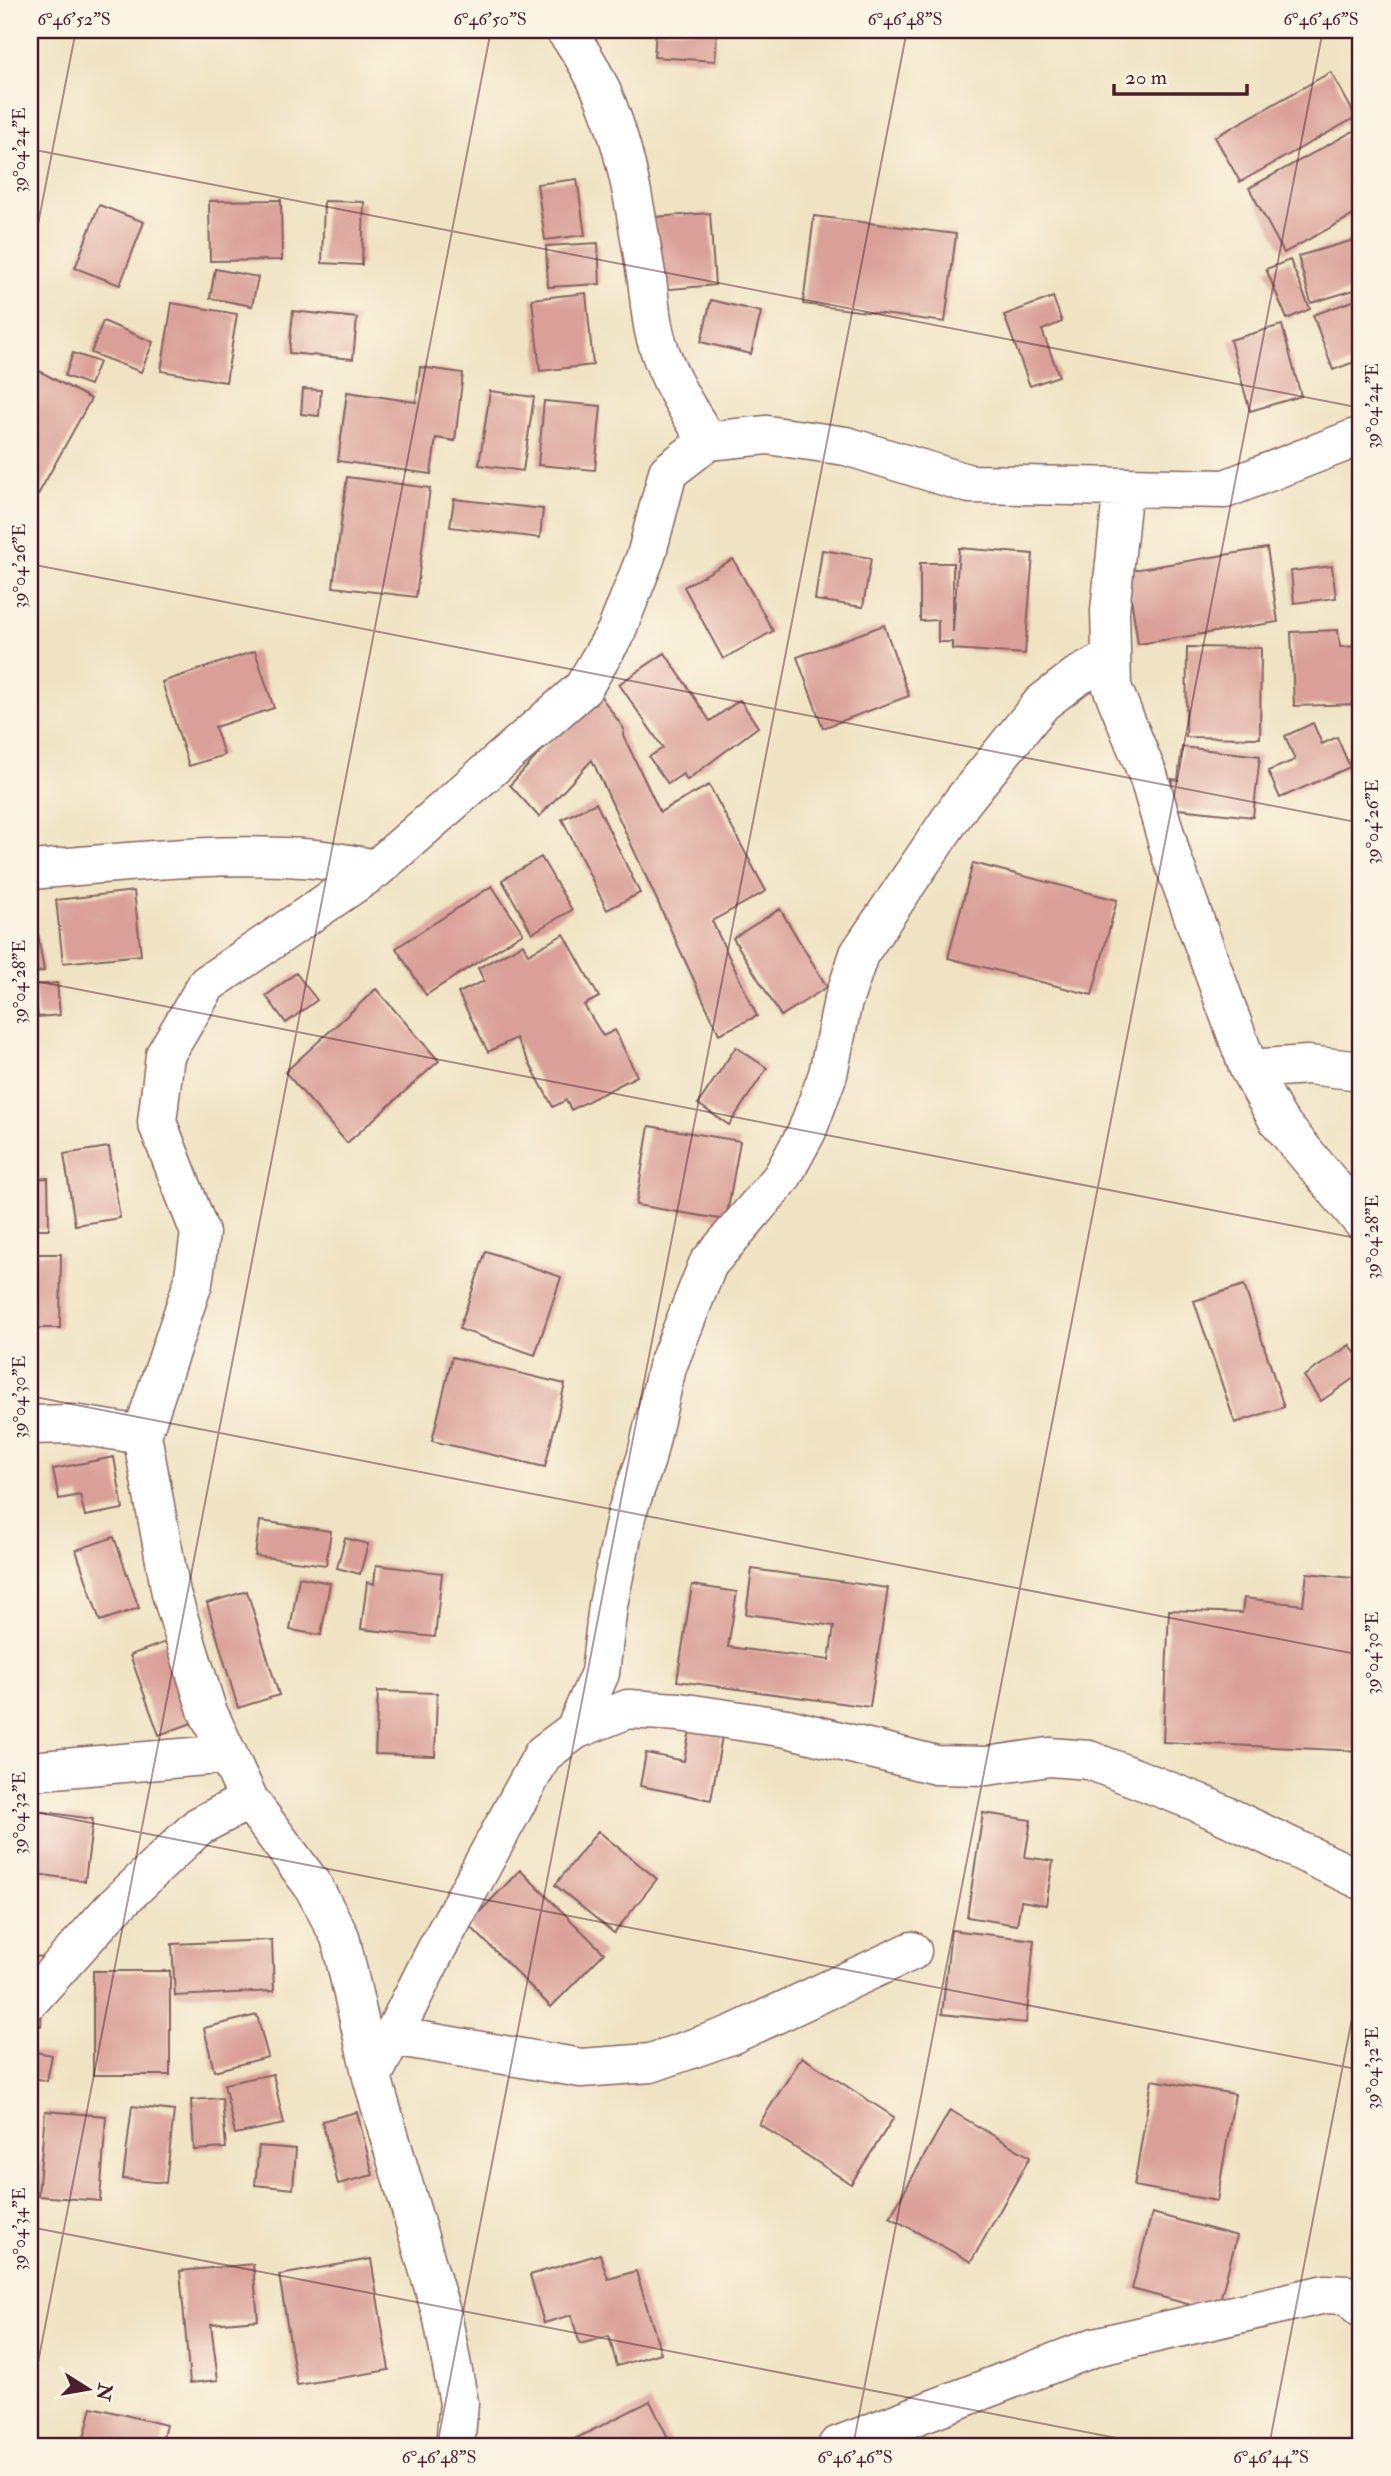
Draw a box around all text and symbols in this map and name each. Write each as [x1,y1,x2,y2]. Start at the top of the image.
text: 6°46'52"S [37,8,111,31]
text: 6°46'50"S [453,8,527,31]
text: 6°46'48"S [868,8,942,31]
text: 6°46'46"S [1283,8,1359,31]
scale bar [1114,52,1248,96]
text: 20 m [1125,64,1167,91]
text: 39°04'24"E [8,107,31,193]
text: 39°04'24"E [1361,363,1384,449]
text: 39°04'26"E [8,523,31,608]
text: 39°04'26"E [1361,779,1384,864]
text: 39°04'28"E [8,940,31,1024]
text: 39°04'28"E [1361,1195,1384,1279]
text: 39°04'30"E [8,1356,31,1438]
text: 39°04'30"E [1361,1612,1384,1694]
text: 39°04'32"E [8,1772,31,1854]
text: 39°04'32"E [1361,2027,1384,2109]
text: 39°04'34"E [8,2187,31,2271]
north arrow [52,2354,122,2424]
text: N [90,2380,117,2404]
text: 6°46'48"S [402,2446,476,2469]
text: 6°46'46"S [817,2446,893,2469]
text: 6°46'44"S [1233,2446,1309,2469]

